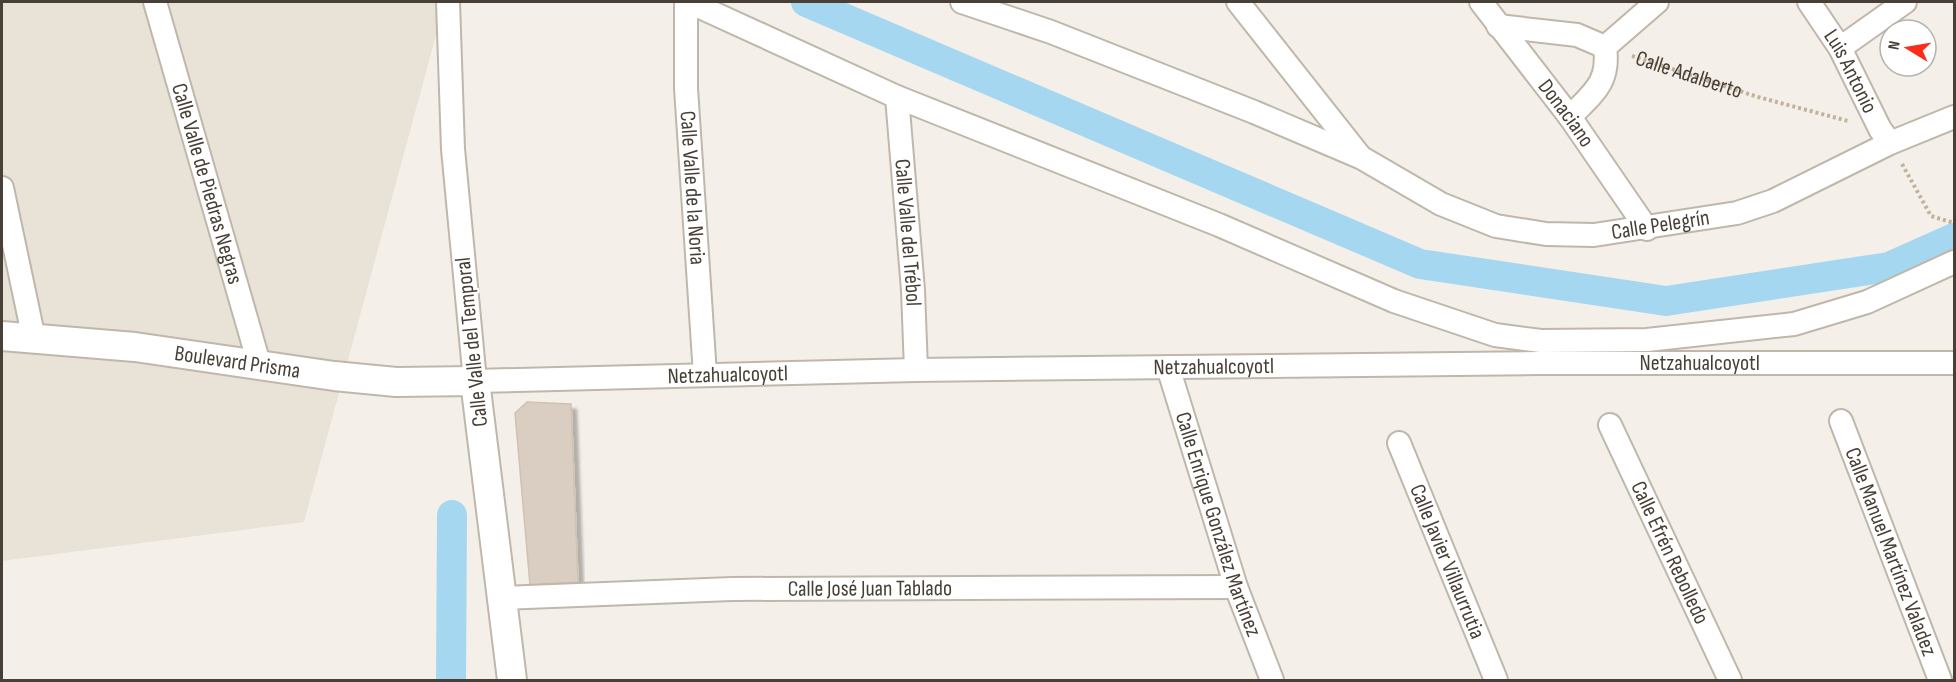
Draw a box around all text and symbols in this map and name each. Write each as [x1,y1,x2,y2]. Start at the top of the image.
north arrow [1878,18,1938,78]
street label: Luis Antonio [1818,24,1883,117]
text: N [1885,39,1905,51]
street label: Calle Adalberto [1632,45,1746,104]
street label: Donaciano [1532,74,1600,152]
street label: Calle Valle de Piedras Negras [166,80,249,287]
street label: Calle Valle de la Noria [674,110,711,266]
street label: Calle Valle del Trébol [889,158,927,307]
street label: Calle Pelegrín [1609,204,1711,246]
street label: Calle Valle del Temporal [450,256,494,428]
street label: Boulevard Prisma [173,339,302,384]
street label: Netzahualcoyotl [1639,350,1760,377]
street label: Netzahualcoyotl [1153,352,1274,381]
street label: Netzahualcoyotl [667,360,788,390]
street label: Calle Enrique González Martínez [1169,409,1267,640]
street label: Calle Manuel Martínez Valadez [1839,444,1943,660]
street label: Calle Efrén Rebolledo [1625,477,1715,628]
street label: Calle Javier Villaurrutia [1404,480,1491,643]
street label: Calle José Juan Tablado [788,575,952,602]

